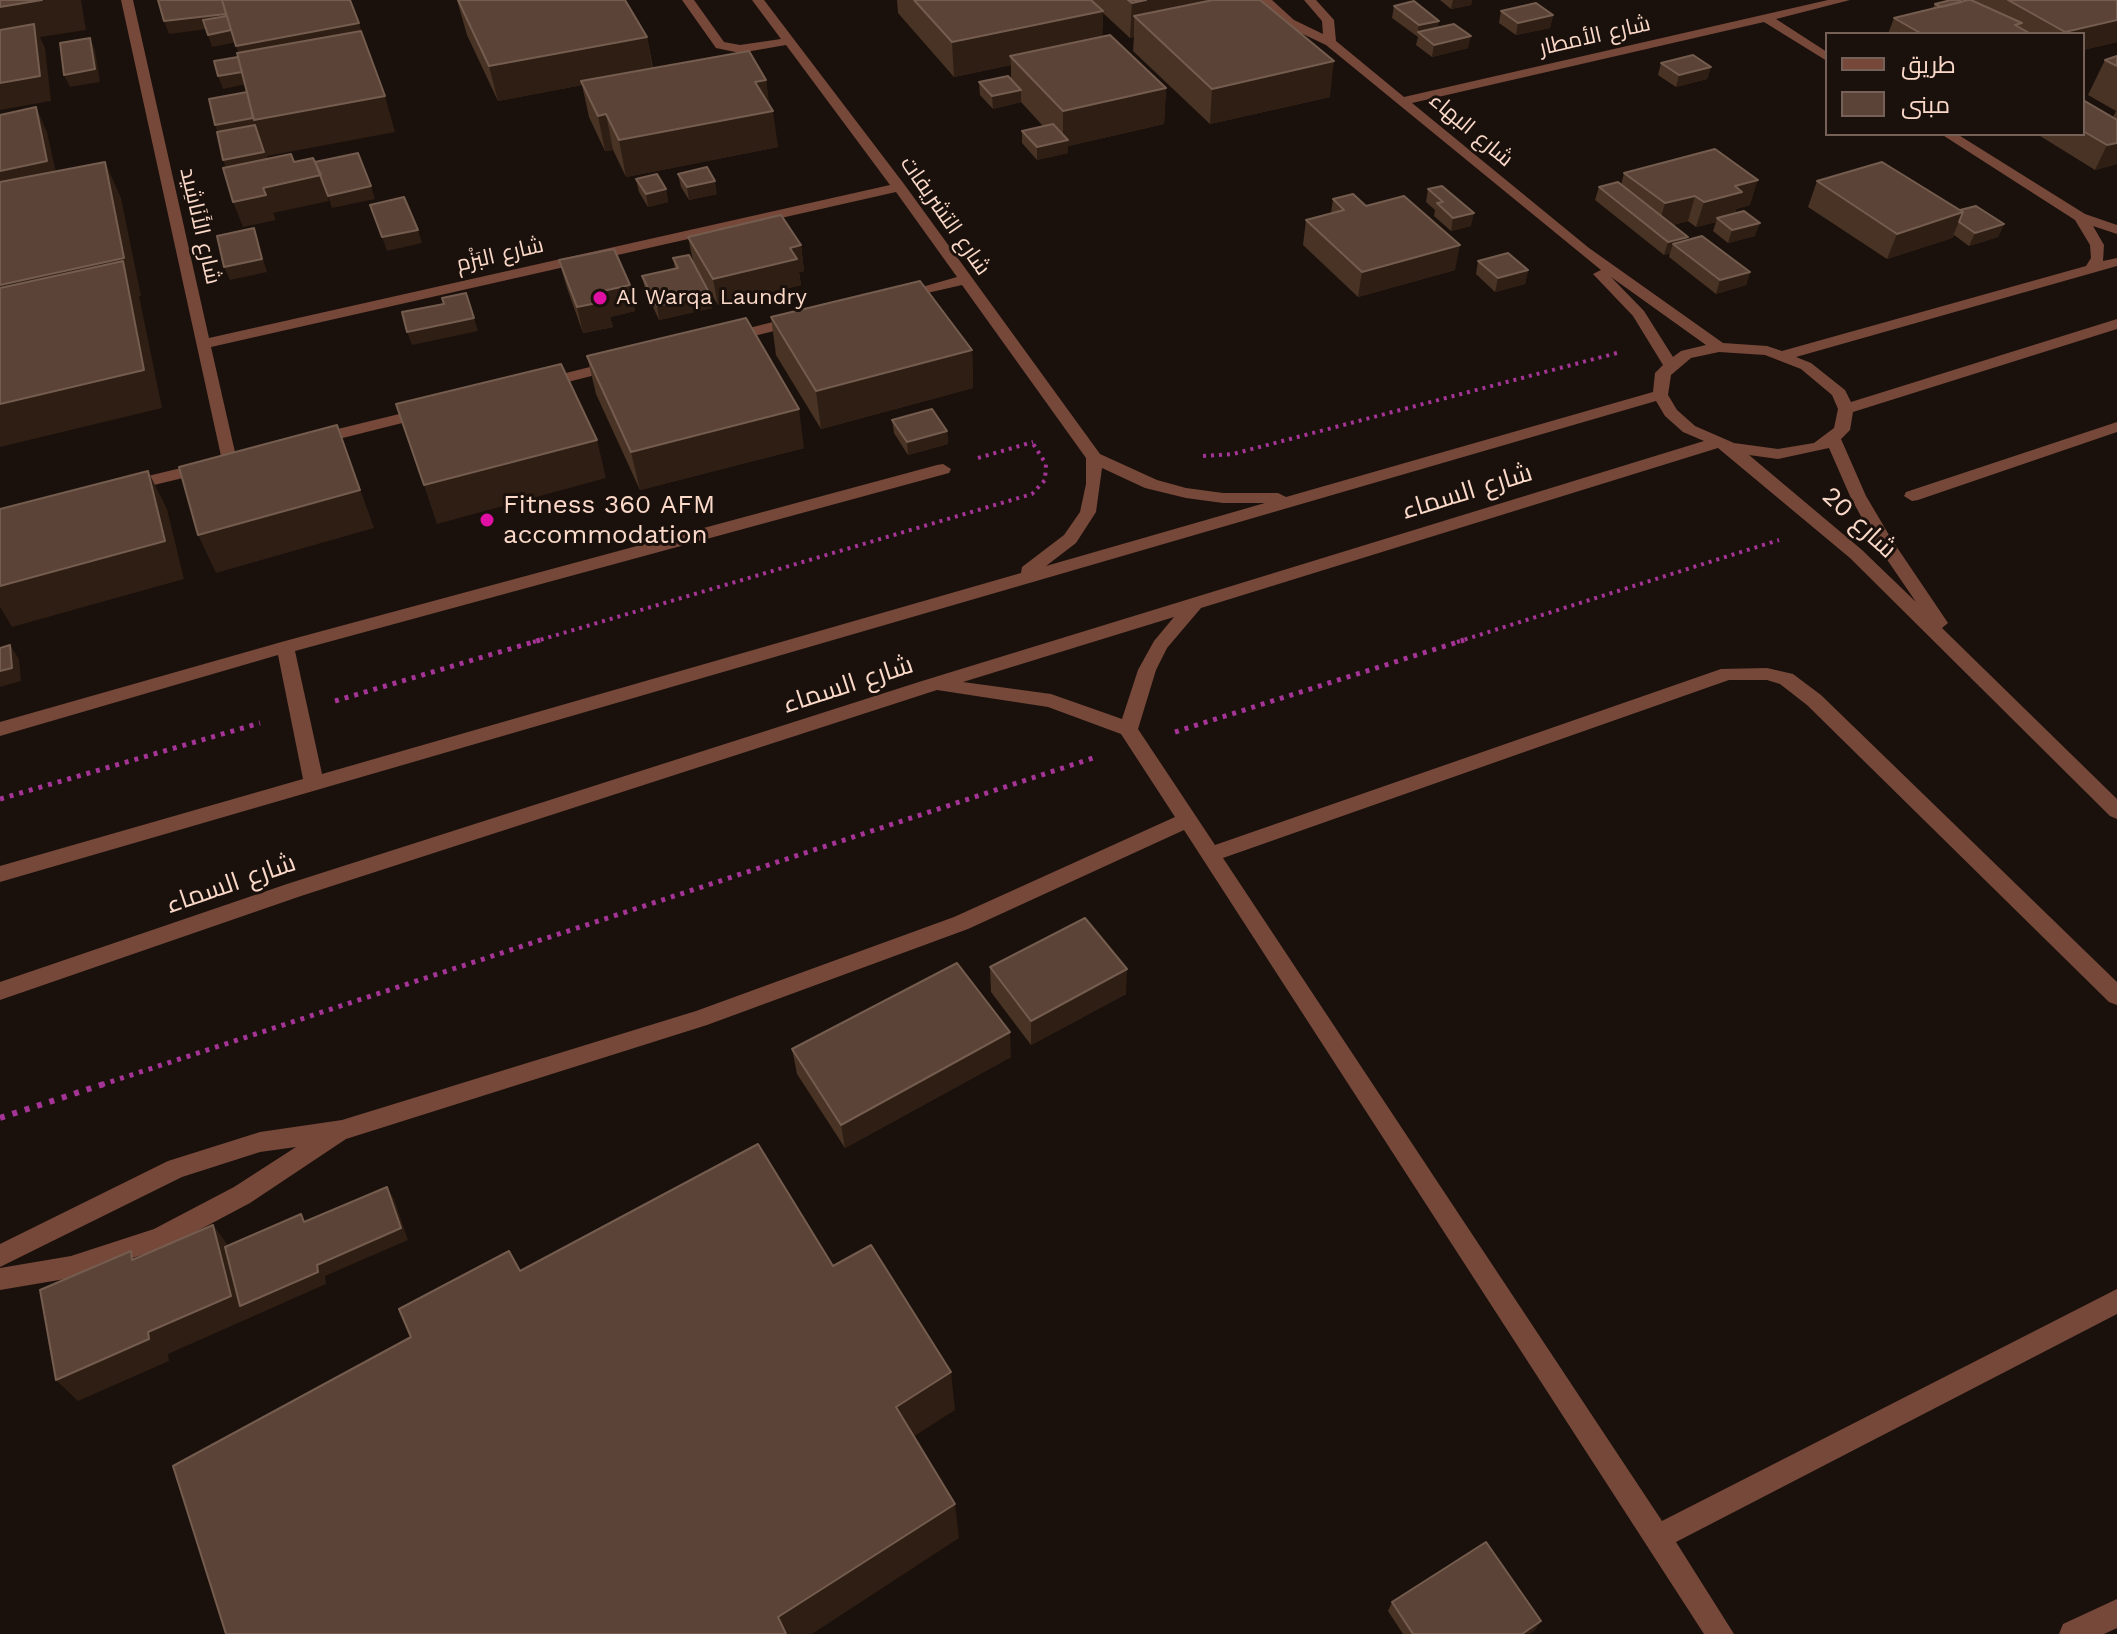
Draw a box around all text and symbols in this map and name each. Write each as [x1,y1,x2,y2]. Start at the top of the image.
street label: شارع الأمطار [1537,10,1653,62]
legend [1825,32,2085,136]
text: طريق [1901,51,1956,79]
street label: شارع البهاء [1424,87,1518,173]
text: مبنى [1901,91,1950,119]
street label: شارع التشريفات [894,151,996,281]
street label: شارع الأَنَاشِيد [174,165,226,287]
street label: شارع البَزْم [454,232,546,278]
place label: Al Warqa Laundry [616,285,807,311]
marker: Al Warqa Laundry [591,289,609,307]
street label: شارع السماء [1398,457,1536,527]
street label: شارع 20 [1815,481,1903,565]
place label: Fitness 360 AFM accommodation [503,489,715,550]
marker: Fitness 360 AFM accommodation [478,511,496,529]
street label: شارع السماء [779,649,917,721]
street label: شارع السماء [162,847,300,921]

